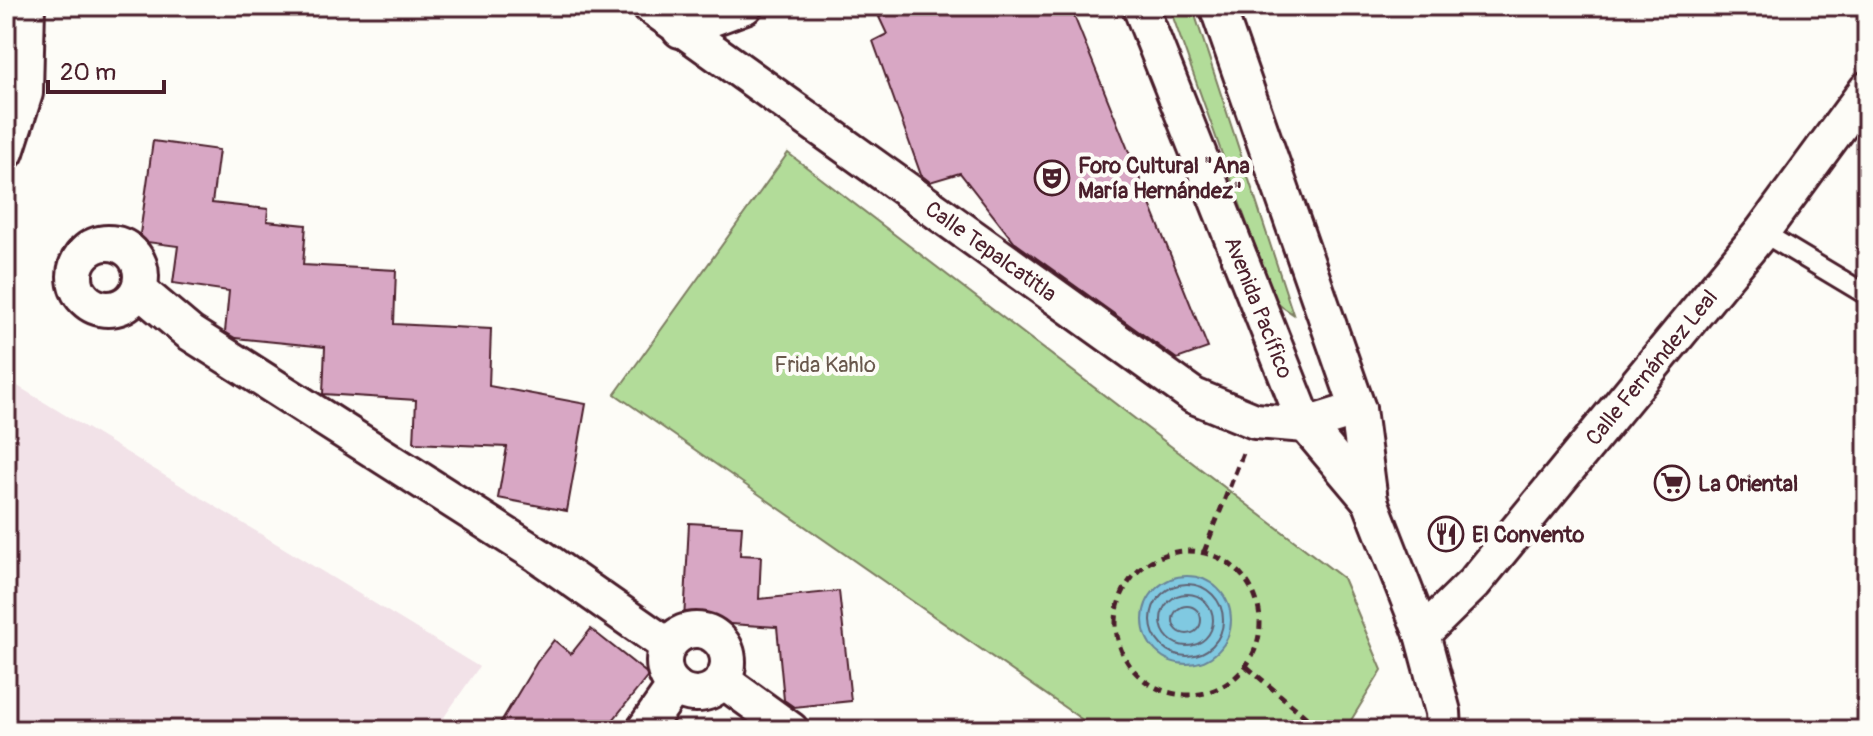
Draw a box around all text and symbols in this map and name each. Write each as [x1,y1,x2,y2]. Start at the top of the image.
scale bar [48,44,164,94]
text: 20 m [60,58,116,87]
place label: Foro Cultural "Ana María Hernández" [1078,152,1250,205]
theatre icon: Foro Cultural "Ana María Hernández" [1033,159,1071,197]
street label: Calle Tepalcatitla [919,195,1062,308]
street label: Avenida Pacífico [1218,233,1299,383]
street label: Calle Fernández Leal [1580,284,1724,451]
park label: Frida Kahlo [774,351,876,379]
supermarket icon: La Oriental [1653,464,1691,502]
place label: La Oriental [1698,470,1798,498]
restaurant icon: El Convento [1427,515,1465,553]
place label: El Convento [1472,521,1584,549]

